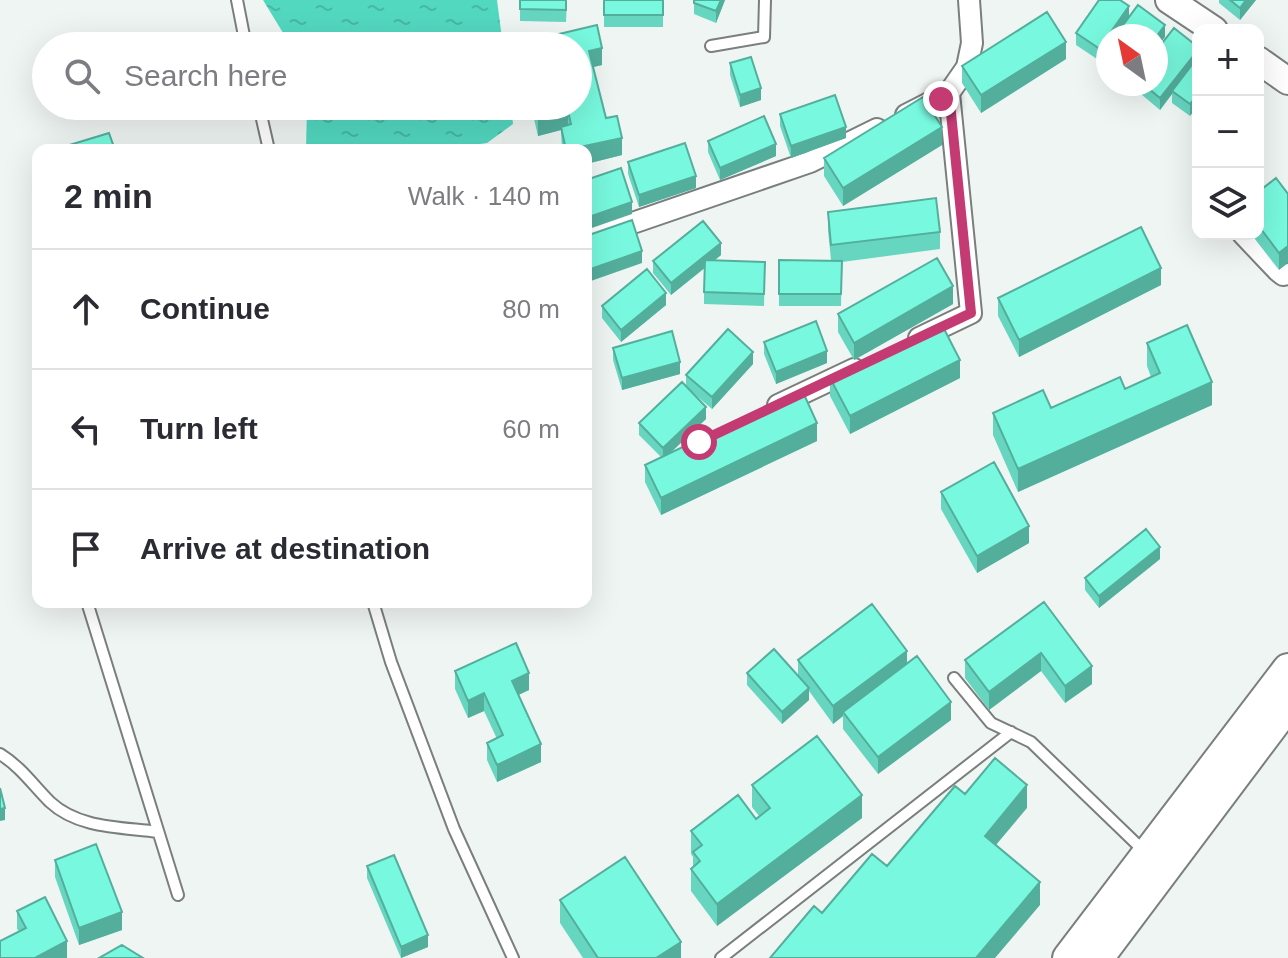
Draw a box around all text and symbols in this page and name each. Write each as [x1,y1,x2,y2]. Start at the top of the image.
north arrow [1096,24,1168,96]
map controls [1192,24,1264,240]
button: + [1192,24,1264,96]
search box [32,32,592,120]
icon: search [60,54,104,98]
text: Search here [124,59,287,92]
route end [923,81,959,117]
button: − [1192,96,1264,168]
button: layers [1192,168,1264,240]
text: 2 min [64,177,153,215]
text: Walk · 140 m [408,181,560,211]
icon: ahead [64,287,108,331]
text: Continue [140,292,270,325]
text: 80 m [502,294,560,324]
icon: left [64,407,108,451]
text: Turn left [140,412,258,445]
text: 60 m [502,414,560,444]
route start [681,424,717,460]
icon: arrive [64,527,108,571]
text: Arrive at destination [140,532,430,565]

